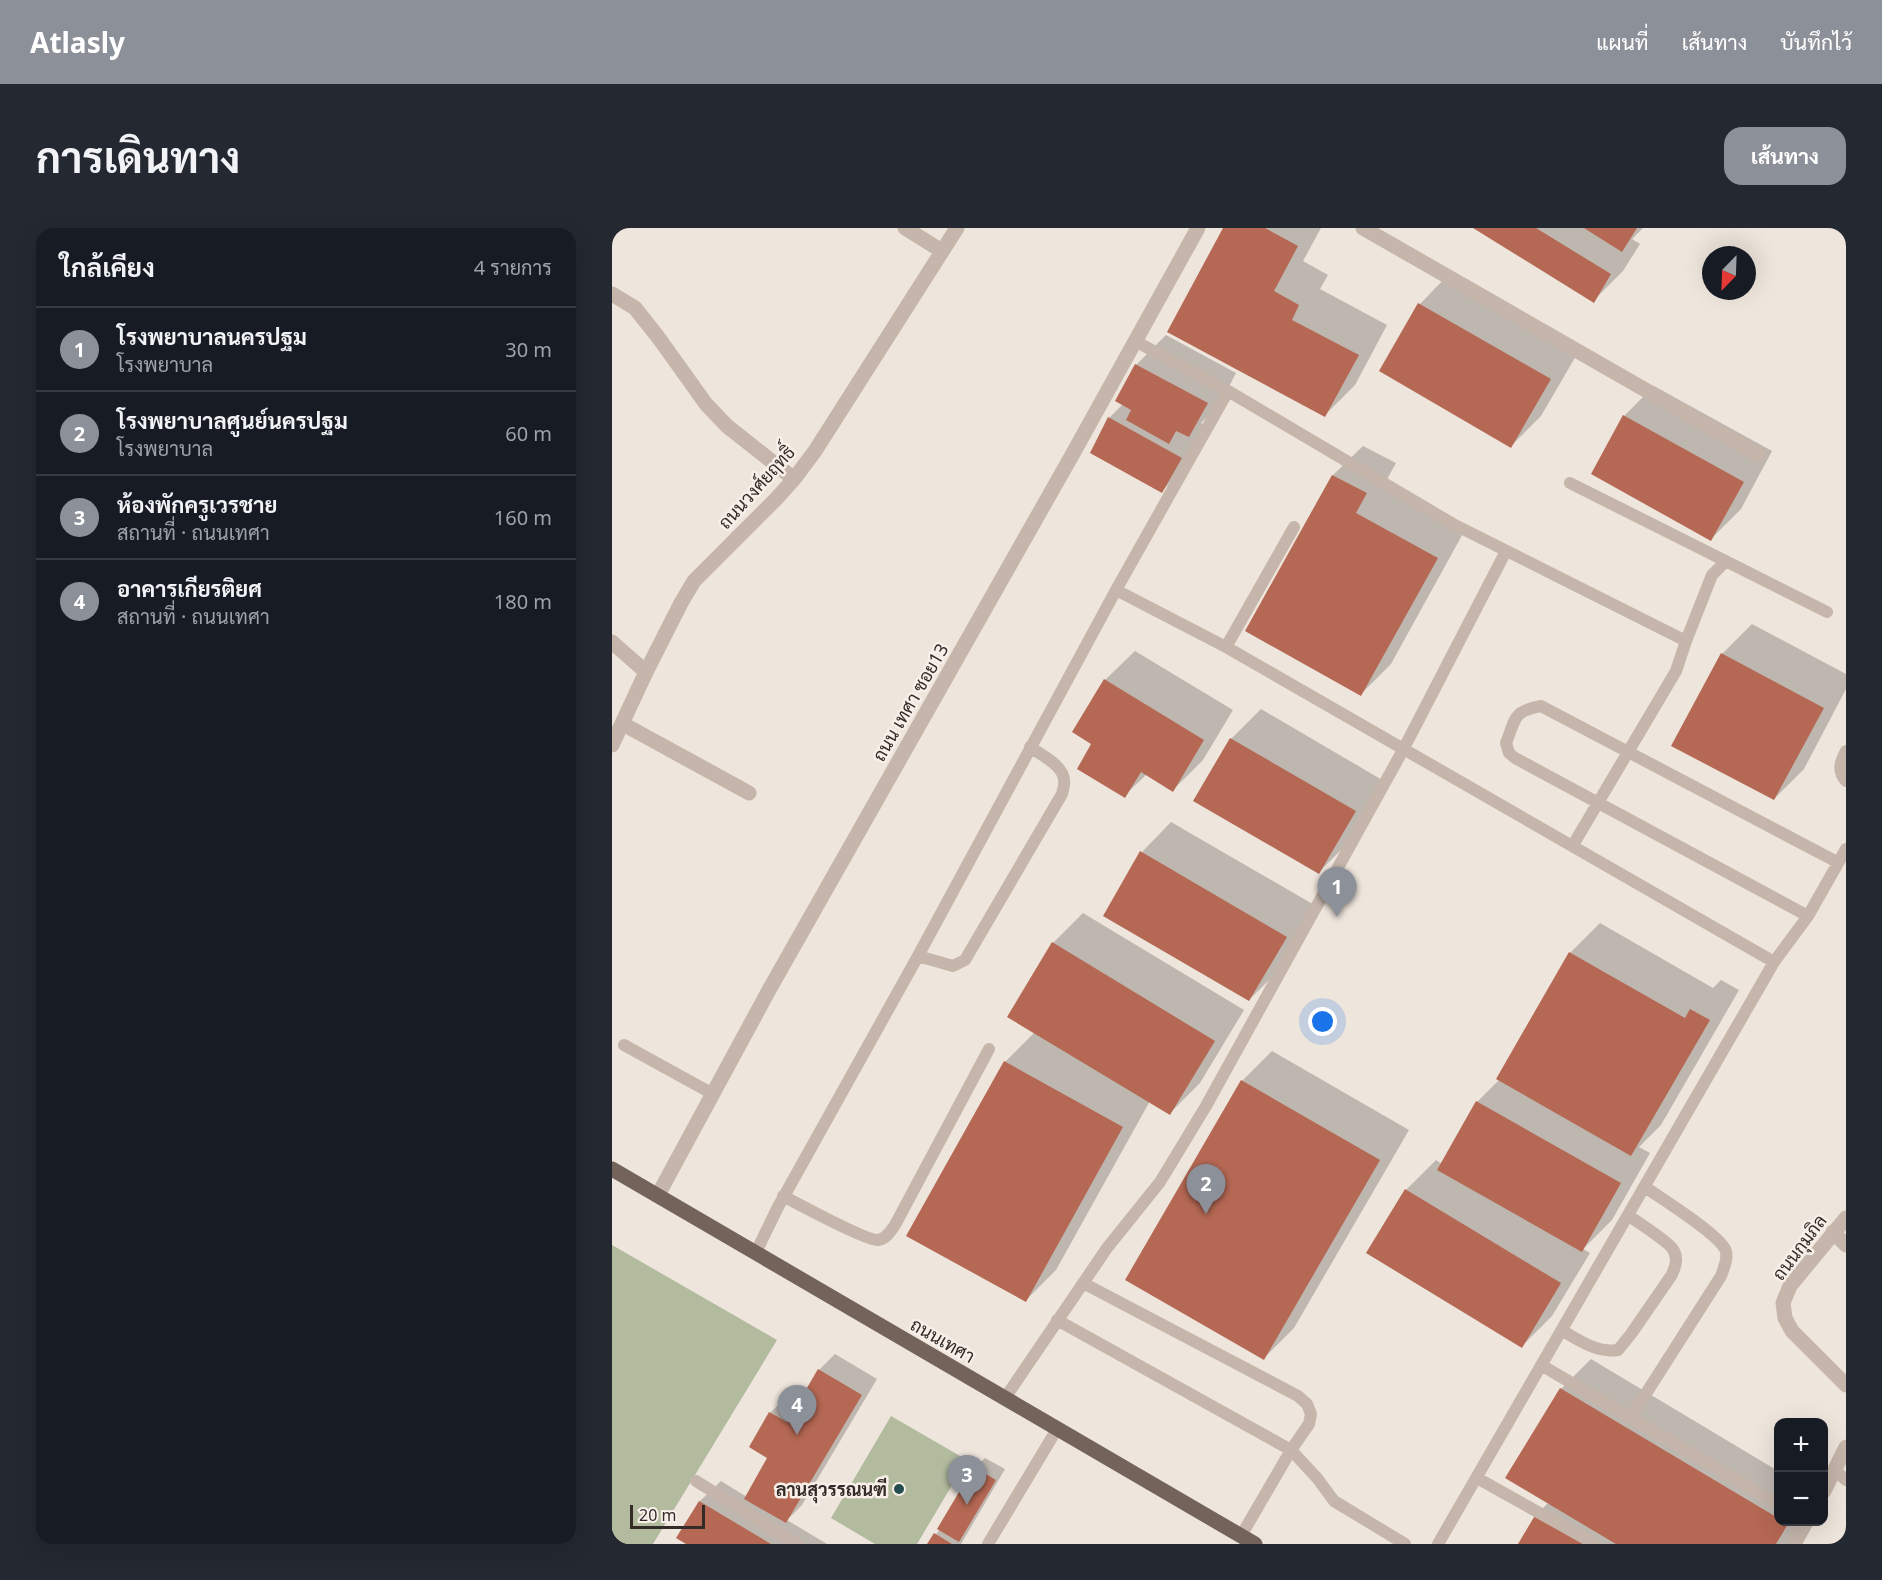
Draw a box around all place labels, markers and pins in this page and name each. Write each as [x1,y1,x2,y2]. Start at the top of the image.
pin: 1 [1318,868,1356,917]
pin: 2 [1186,1164,1226,1214]
pin: 4 [778,1386,816,1435]
pin: 3 [948,1456,986,1505]
place label: ลานสุวรรณนฑี [776,1477,887,1504]
marker: ลานสุวรรณนฑี [892,1482,906,1496]

